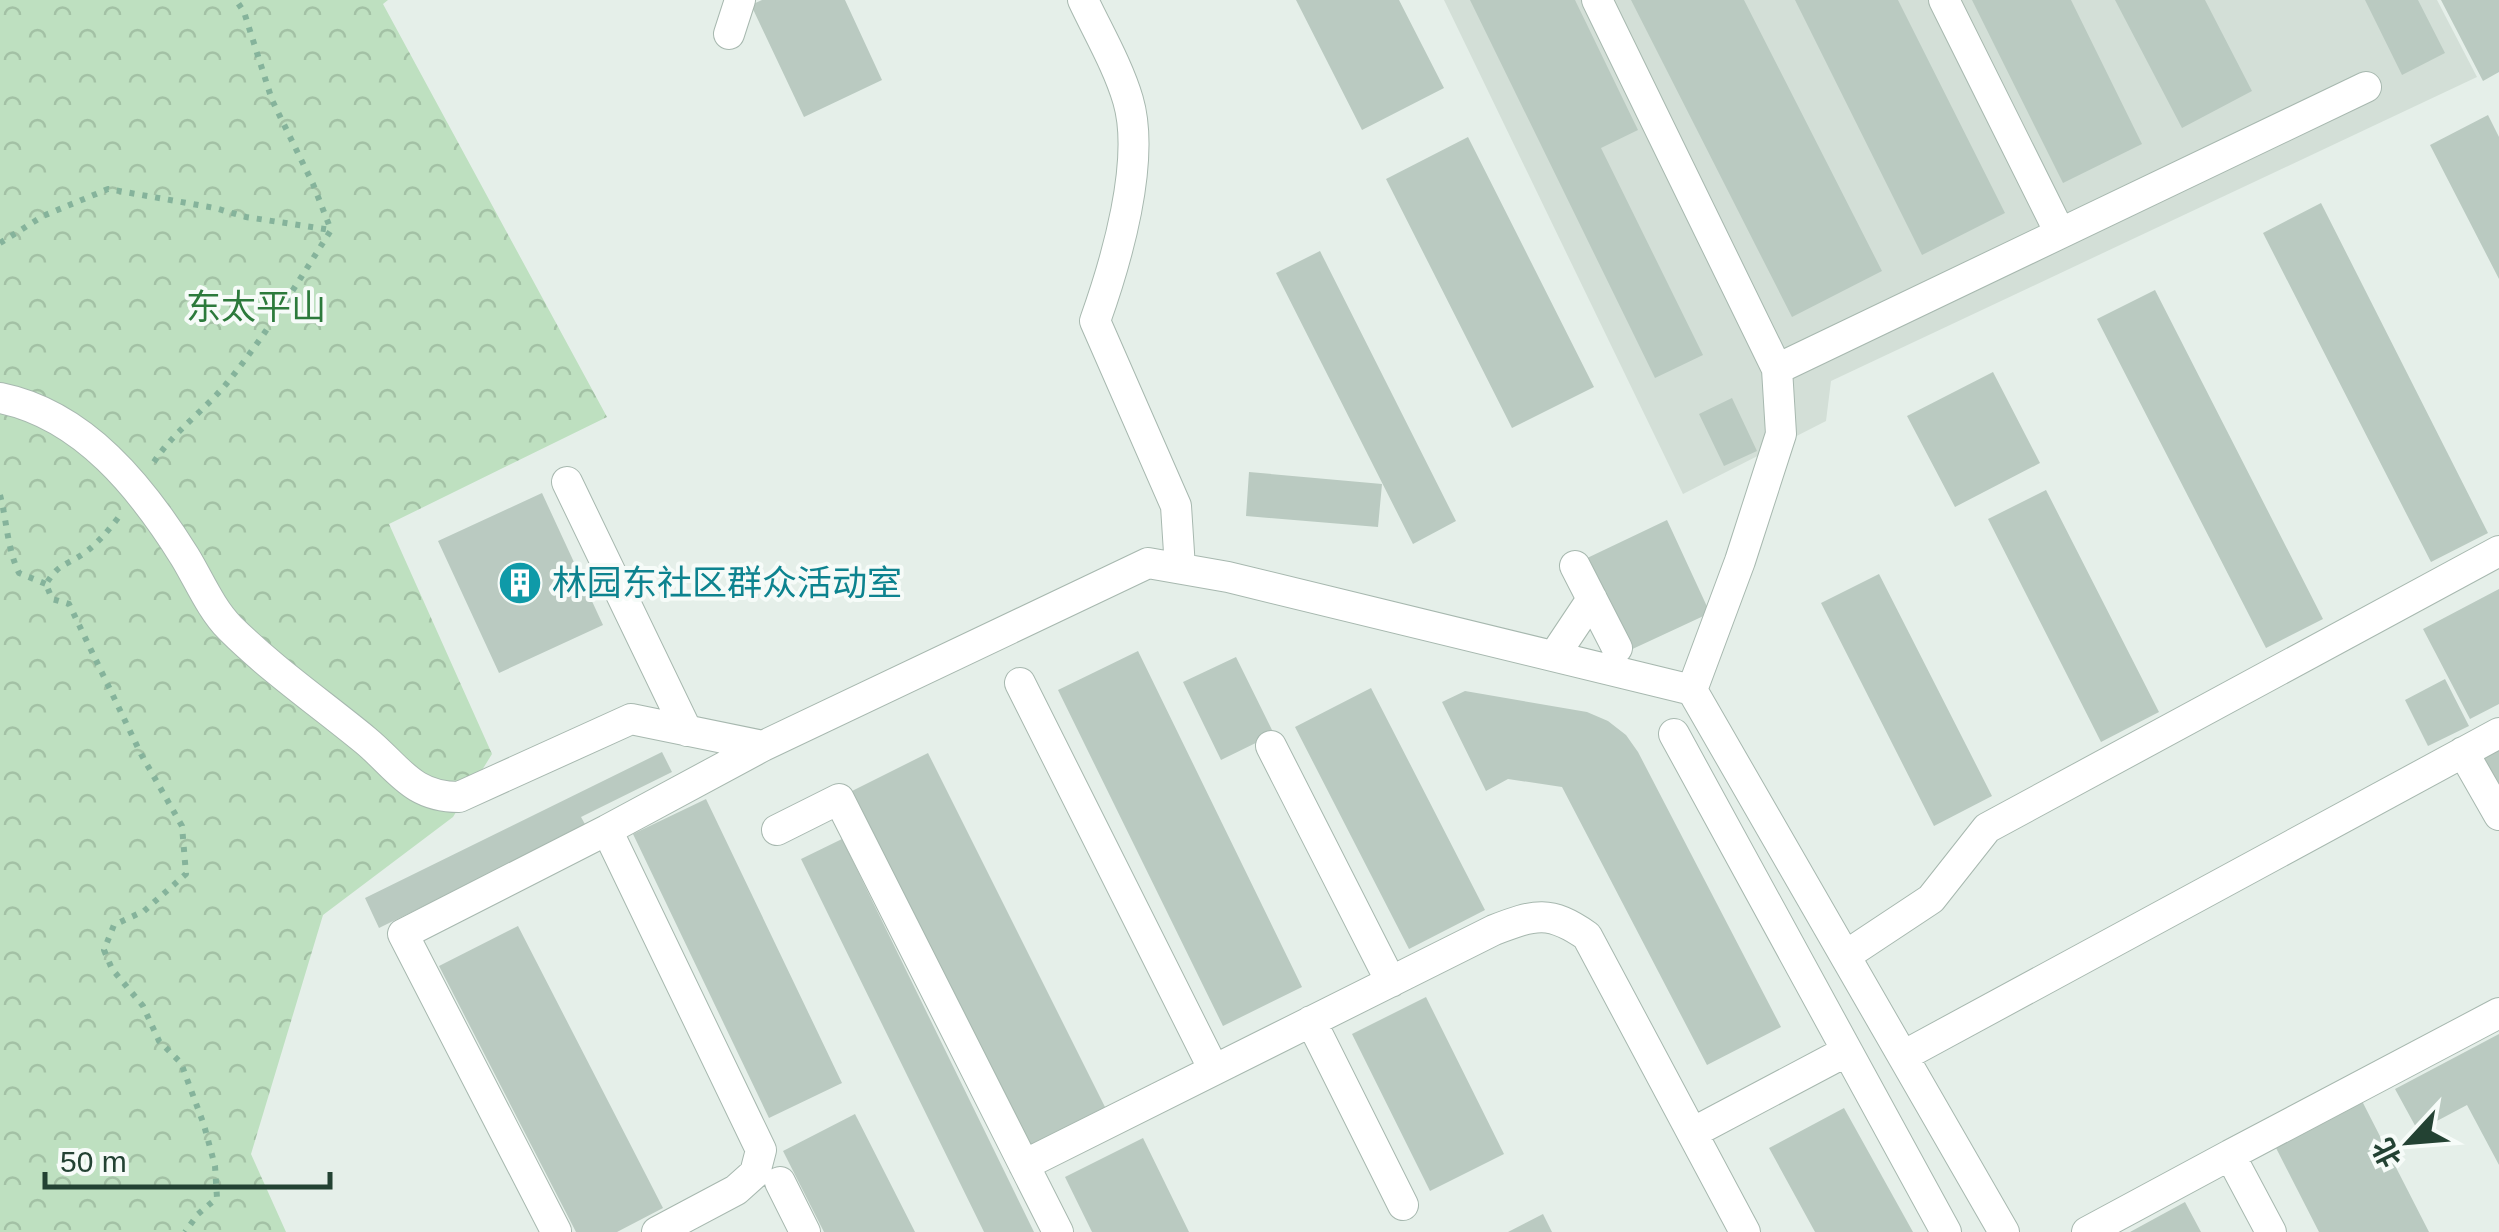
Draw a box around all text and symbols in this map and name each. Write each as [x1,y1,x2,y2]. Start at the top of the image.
park label: 东太平山 [186,287,326,326]
building icon: 林园东社区群众活动室 [497,560,543,606]
place label: 林园东社区群众活动室 [552,563,902,602]
north arrow [2359,1092,2459,1192]
scale bar [45,1127,330,1189]
text: 北 [2367,1133,2407,1172]
text: 50 m [60,1145,127,1178]

